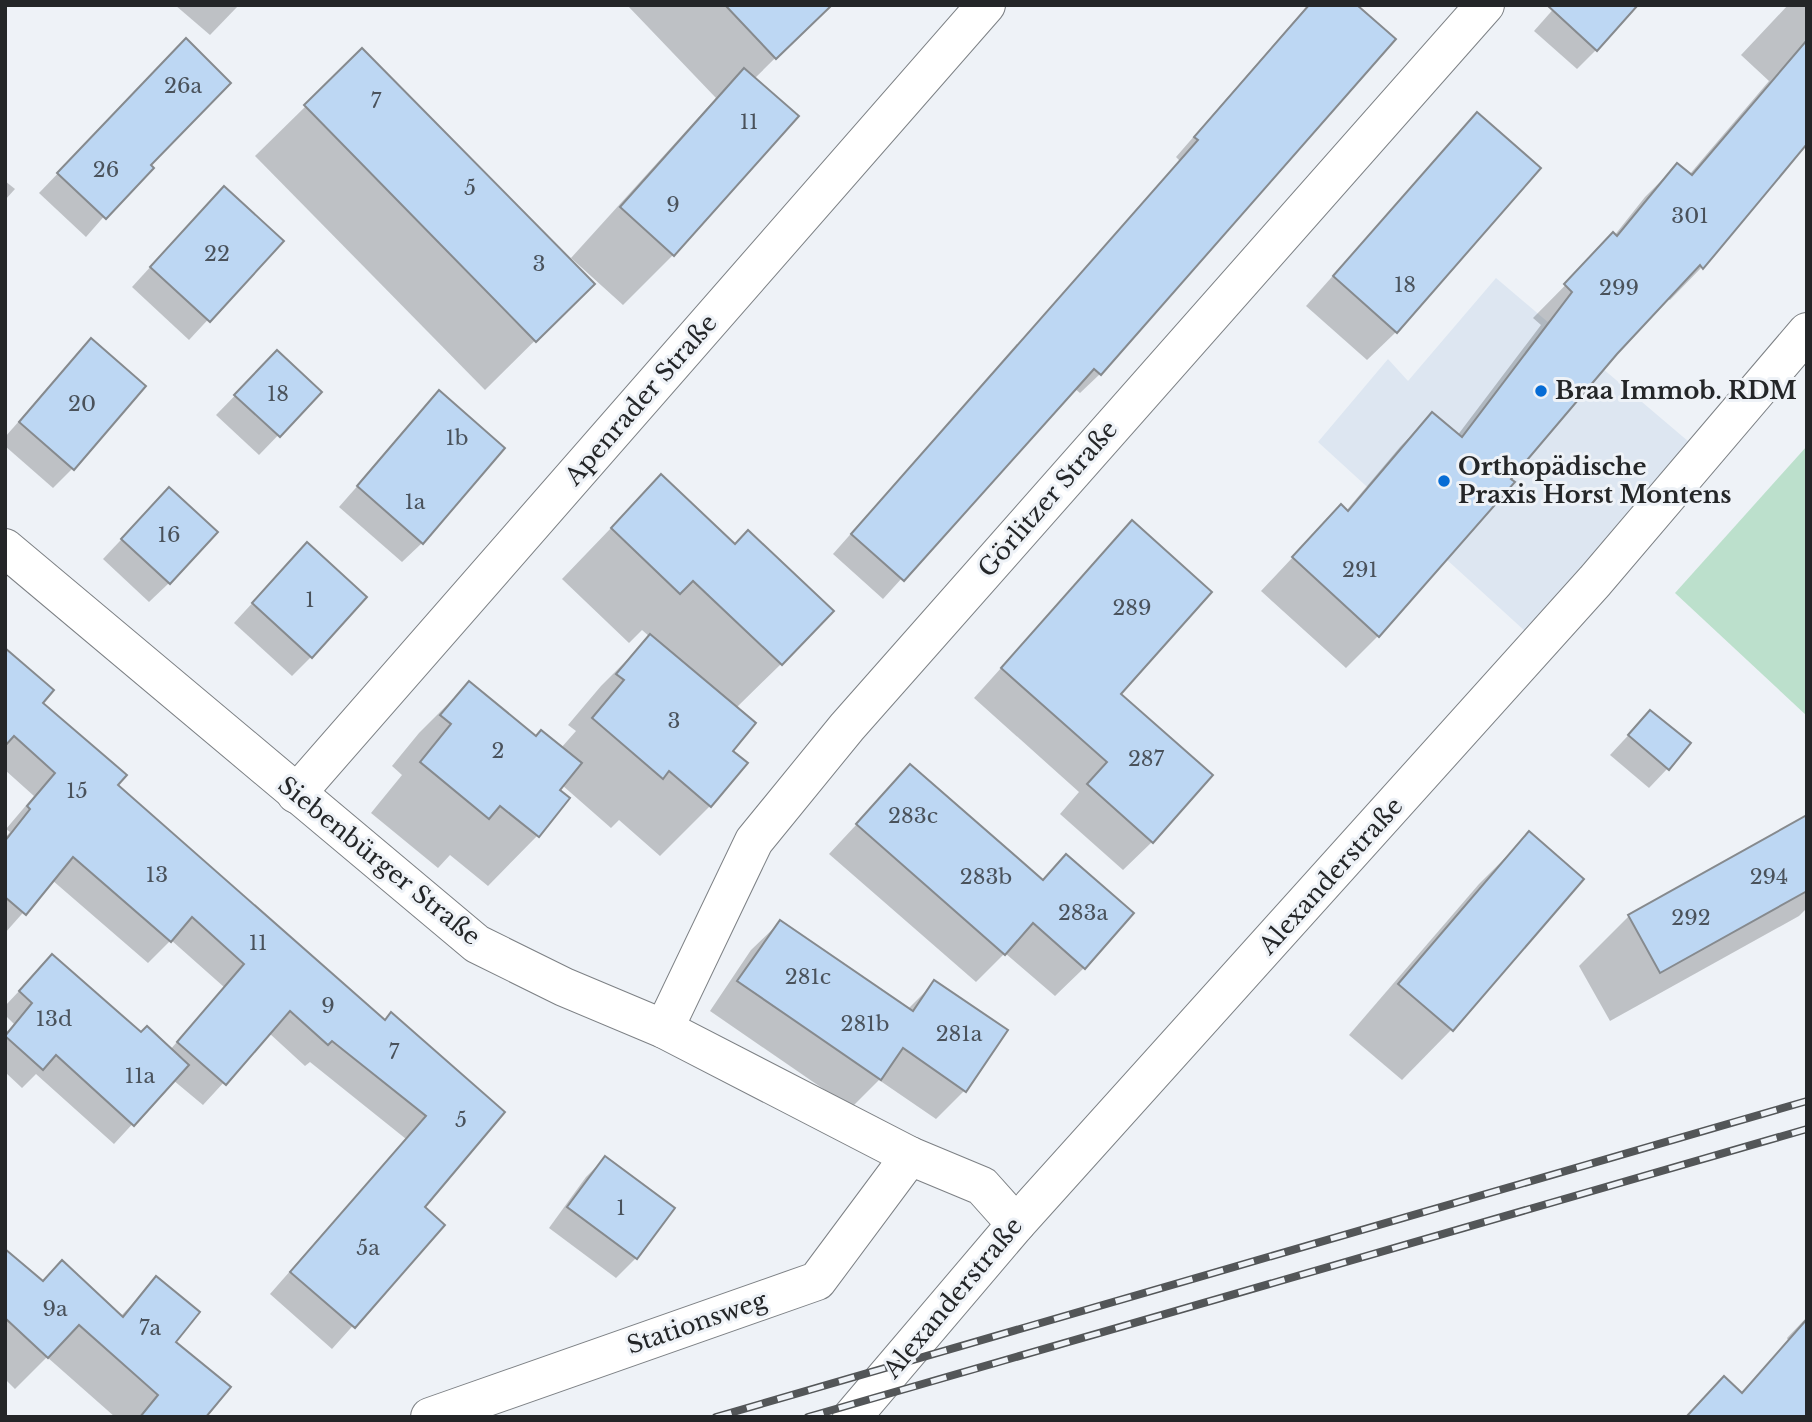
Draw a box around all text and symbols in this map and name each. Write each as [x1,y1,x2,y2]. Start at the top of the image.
house number: 26a [164,73,202,99]
house number: 7 [371,88,382,114]
house number: 11 [740,109,758,135]
house number: 26 [93,157,119,183]
house number: 5 [464,175,476,201]
house number: 9 [666,192,680,218]
house number: 301 [1671,203,1709,229]
house number: 22 [204,241,230,267]
house number: 3 [533,251,545,277]
house number: 18 [1394,272,1416,298]
house number: 299 [1599,275,1639,301]
street label: Apenrader Straße [558,308,723,492]
place label: Braa Immob. RDM [1555,376,1797,405]
house number: 18 [267,381,289,407]
marker: Braa Immob. RDM [1533,383,1549,399]
house number: 20 [68,391,96,417]
street label: Görlitzer Straße [972,415,1123,583]
house number: 1b [445,425,469,451]
place label: Orthopädische Praxis Horst Montens [1458,452,1731,509]
marker: Orthopädische Praxis Horst Montens [1436,473,1452,489]
house number: 1a [405,489,426,515]
house number: 16 [158,522,180,548]
house number: 291 [1342,557,1378,583]
house number: 1 [305,587,315,613]
house number: 289 [1112,595,1152,621]
house number: 3 [668,708,680,734]
house number: 2 [492,738,504,764]
house number: 287 [1128,746,1165,772]
street label: Siebenbürger Straße [272,770,486,951]
house number: 15 [66,778,88,804]
street label: Alexanderstraße [1252,791,1409,961]
house number: 283c [888,803,938,829]
house number: 13 [146,862,168,888]
house number: 283b [960,864,1012,890]
house number: 294 [1750,864,1788,890]
house number: 283a [1058,900,1108,926]
house number: 292 [1671,905,1711,931]
house number: 11 [249,930,267,956]
house number: 281c [785,964,831,990]
house number: 9 [321,993,335,1019]
house number: 13d [36,1006,72,1032]
house number: 281b [841,1011,889,1037]
house number: 281a [936,1021,983,1047]
house number: 7 [389,1039,400,1065]
house number: 11a [125,1063,156,1089]
house number: 5 [455,1107,467,1133]
house number: 1 [616,1195,626,1221]
street label: Alexanderstraße [876,1212,1028,1385]
house number: 5a [356,1235,380,1261]
street label: Stationsweg [623,1285,771,1360]
house number: 9a [42,1296,68,1322]
house number: 7a [139,1315,161,1341]

